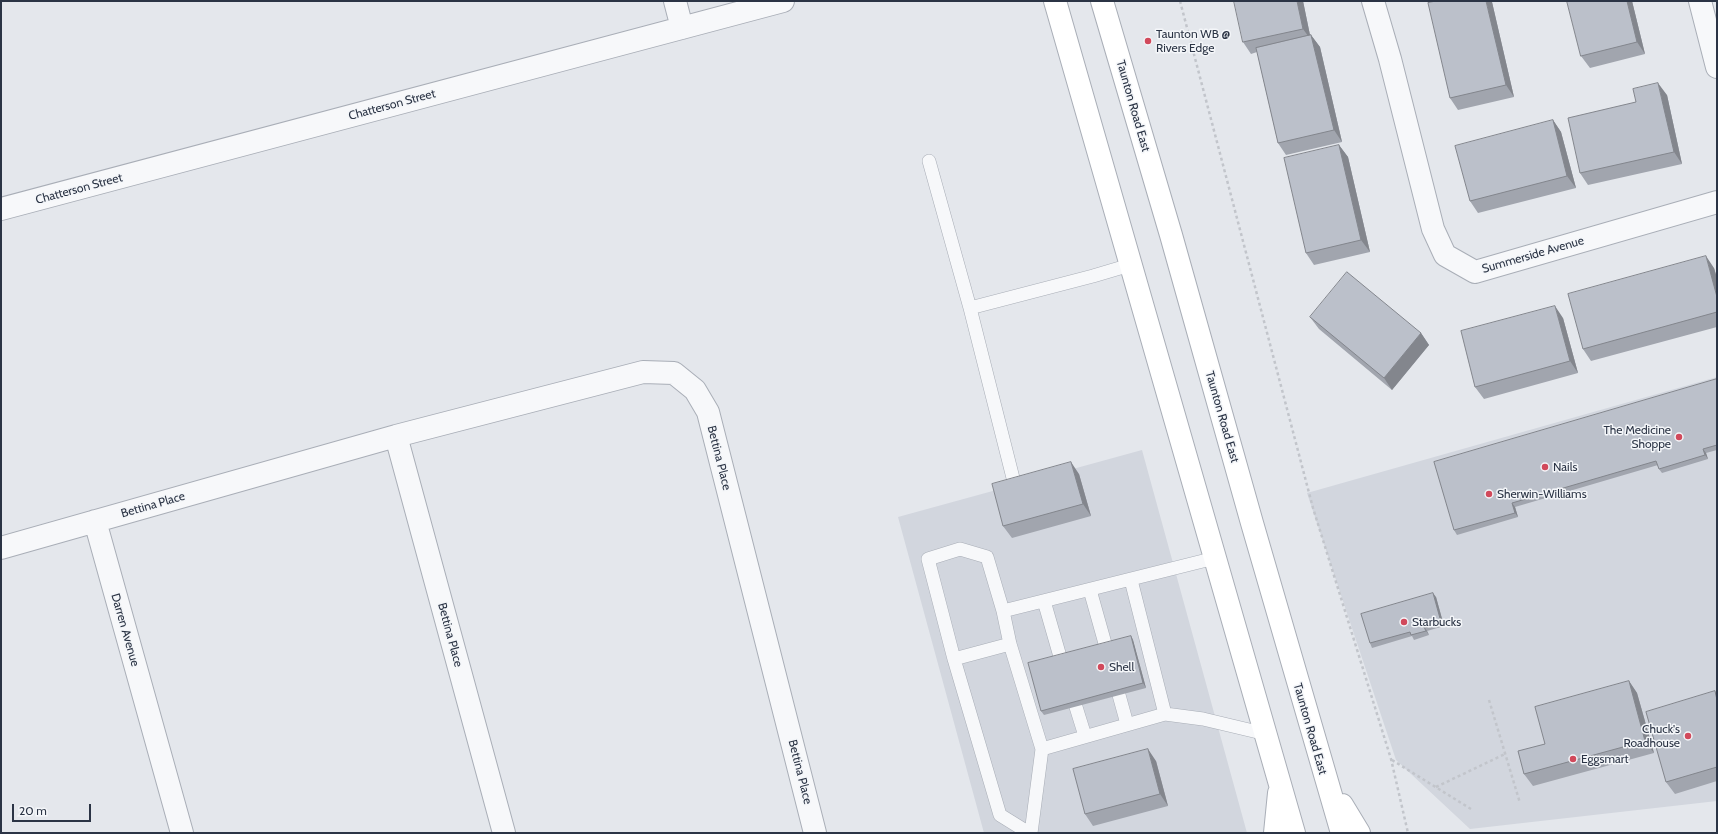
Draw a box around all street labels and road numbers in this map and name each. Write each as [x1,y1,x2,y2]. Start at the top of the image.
street label: Taunton Road East [1113,59,1153,153]
street label: Chatterson Street [347,86,437,124]
street label: Chatterson Street [34,170,124,208]
street label: Summerside Avenue [1480,234,1586,276]
street label: Taunton Road East [1202,370,1242,464]
street label: Bettina Place [704,424,734,492]
street label: Bettina Place [119,489,187,521]
street label: Darren Avenue [108,592,142,668]
street label: Bettina Place [435,601,465,669]
street label: Taunton Road East [1290,682,1330,776]
street label: Bettina Place [785,738,815,806]

